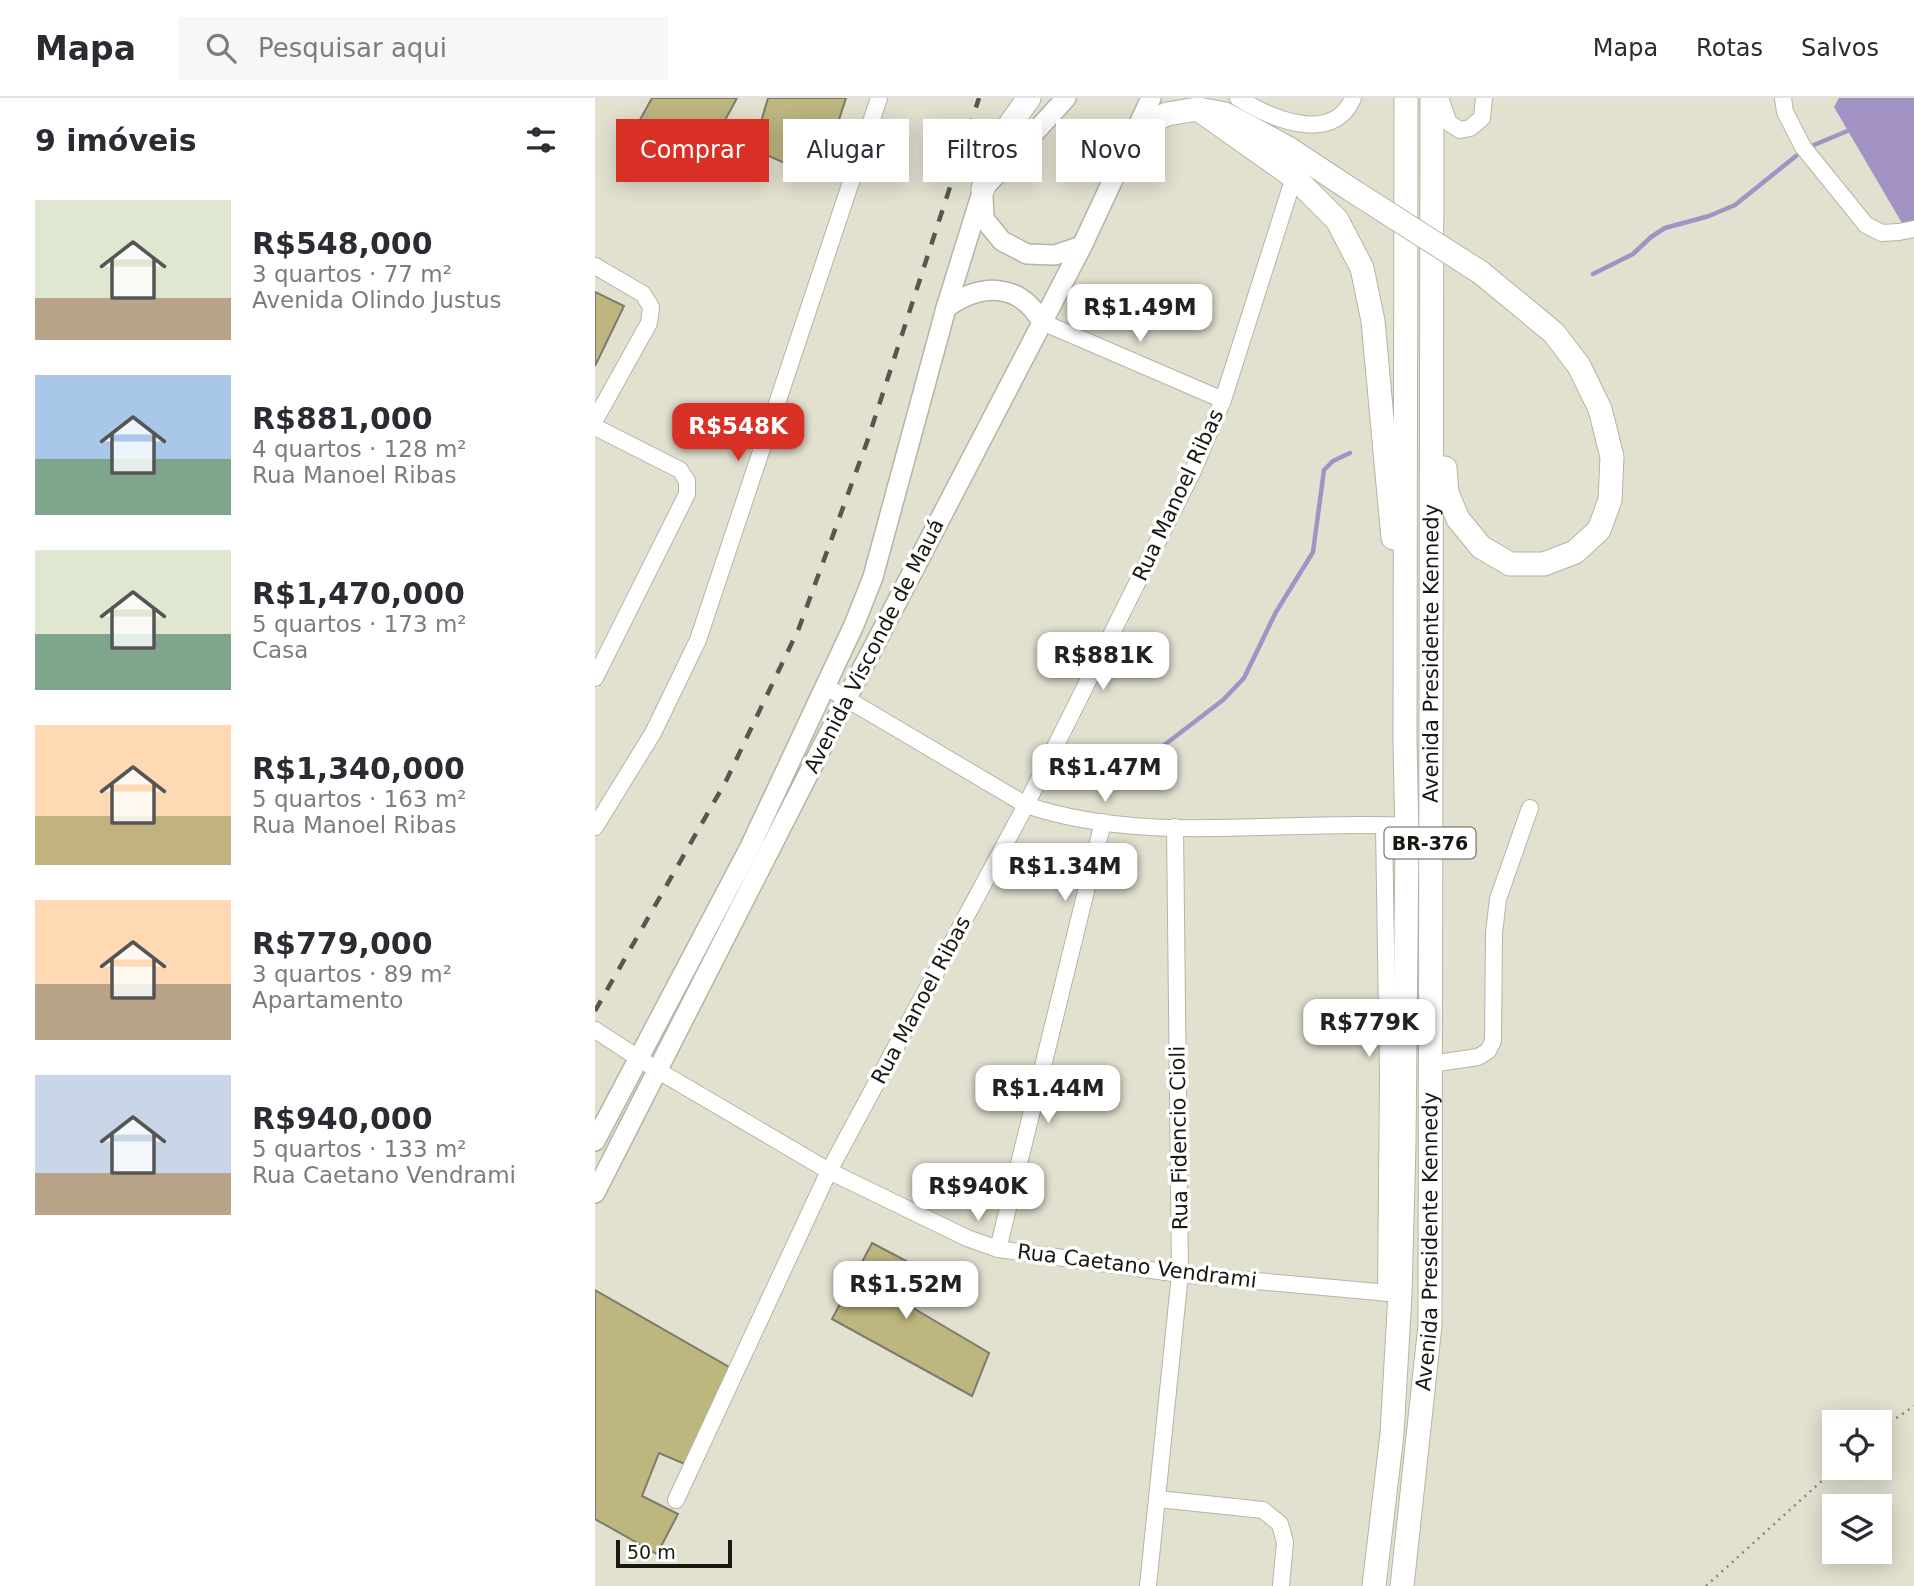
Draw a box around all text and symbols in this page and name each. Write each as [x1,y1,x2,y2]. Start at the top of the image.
search box [178,17,668,80]
text: Mapa [35,29,136,68]
icon: search [202,29,240,67]
text: Pesquisar aqui [258,33,447,63]
text: Mapa [1593,34,1658,62]
text: Rotas [1696,34,1763,62]
text: Salvos [1801,34,1879,62]
chip: Comprar [616,119,769,182]
chip: Alugar [783,119,909,182]
chip: Filtros [923,119,1042,182]
chip: Novo [1056,119,1165,182]
icon: filters [522,121,560,159]
text: 9 imóveis [35,123,197,158]
text: R$548,000 [252,226,433,261]
icon: home [91,228,175,312]
text: 3 quartos · 77 m² [252,261,452,287]
pin: R$1.49M [1075,285,1205,344]
text: Avenida Olindo Justus [252,287,502,313]
text: R$1.49M [1083,294,1197,320]
text: R$881,000 [252,401,433,436]
icon: home [91,403,175,487]
pin: R$548K [681,404,795,463]
street label: Rua Manoel Ribas [1128,405,1228,585]
text: R$548K [688,413,788,439]
text: 4 quartos · 128 m² [252,436,467,462]
text: Rua Manoel Ribas [252,462,456,488]
street label: Avenida Presidente Kennedy [1419,504,1443,803]
street label: Avenida Visconde de Mauá [799,515,949,777]
text: R$1,470,000 [252,576,465,611]
icon: home [91,578,175,662]
text: 5 quartos · 173 m² [252,611,467,637]
pin: R$881K [1046,632,1160,692]
text: Casa [252,637,308,663]
text: R$881K [1053,642,1153,668]
pin: R$1.47M [1040,744,1170,804]
text: R$1,340,000 [252,751,465,786]
icon: home [91,753,175,837]
text: R$1.47M [1048,754,1162,780]
text: 5 quartos · 163 m² [252,786,467,812]
text: Rua Manoel Ribas [252,812,456,838]
road number: BR-376 [1385,828,1475,858]
pin: R$1.34M [1000,844,1130,903]
text: R$1.34M [1008,853,1122,879]
street label: Rua Manoel Ribas [867,912,975,1088]
text: R$779,000 [252,926,433,961]
icon: home [91,928,175,1012]
text: 3 quartos · 89 m² [252,961,452,987]
text: Apartamento [252,987,403,1013]
pin: R$779K [1312,1000,1426,1059]
text: R$779K [1319,1009,1419,1035]
street label: Rua Fidencio Cioli [1165,1046,1193,1230]
pin: R$1.44M [983,1066,1113,1125]
text: R$1.44M [991,1075,1105,1101]
street label: Avenida Presidente Kennedy [1411,1092,1442,1392]
text: R$940,000 [252,1101,433,1136]
icon: home [91,1103,175,1187]
text: 5 quartos · 133 m² [252,1136,467,1162]
text: Rua Caetano Vendrami [252,1162,516,1188]
pin: R$940K [921,1164,1035,1223]
text: R$940K [928,1173,1028,1199]
street label: Rua Caetano Vendrami [1016,1239,1258,1293]
pin: R$1.52M [841,1262,971,1321]
text: R$1.52M [849,1271,963,1297]
map controls [1822,1410,1892,1564]
button: locate [1822,1410,1892,1480]
button: layers [1822,1494,1892,1564]
scale bar [616,1537,731,1569]
text: 50 m [627,1541,676,1563]

